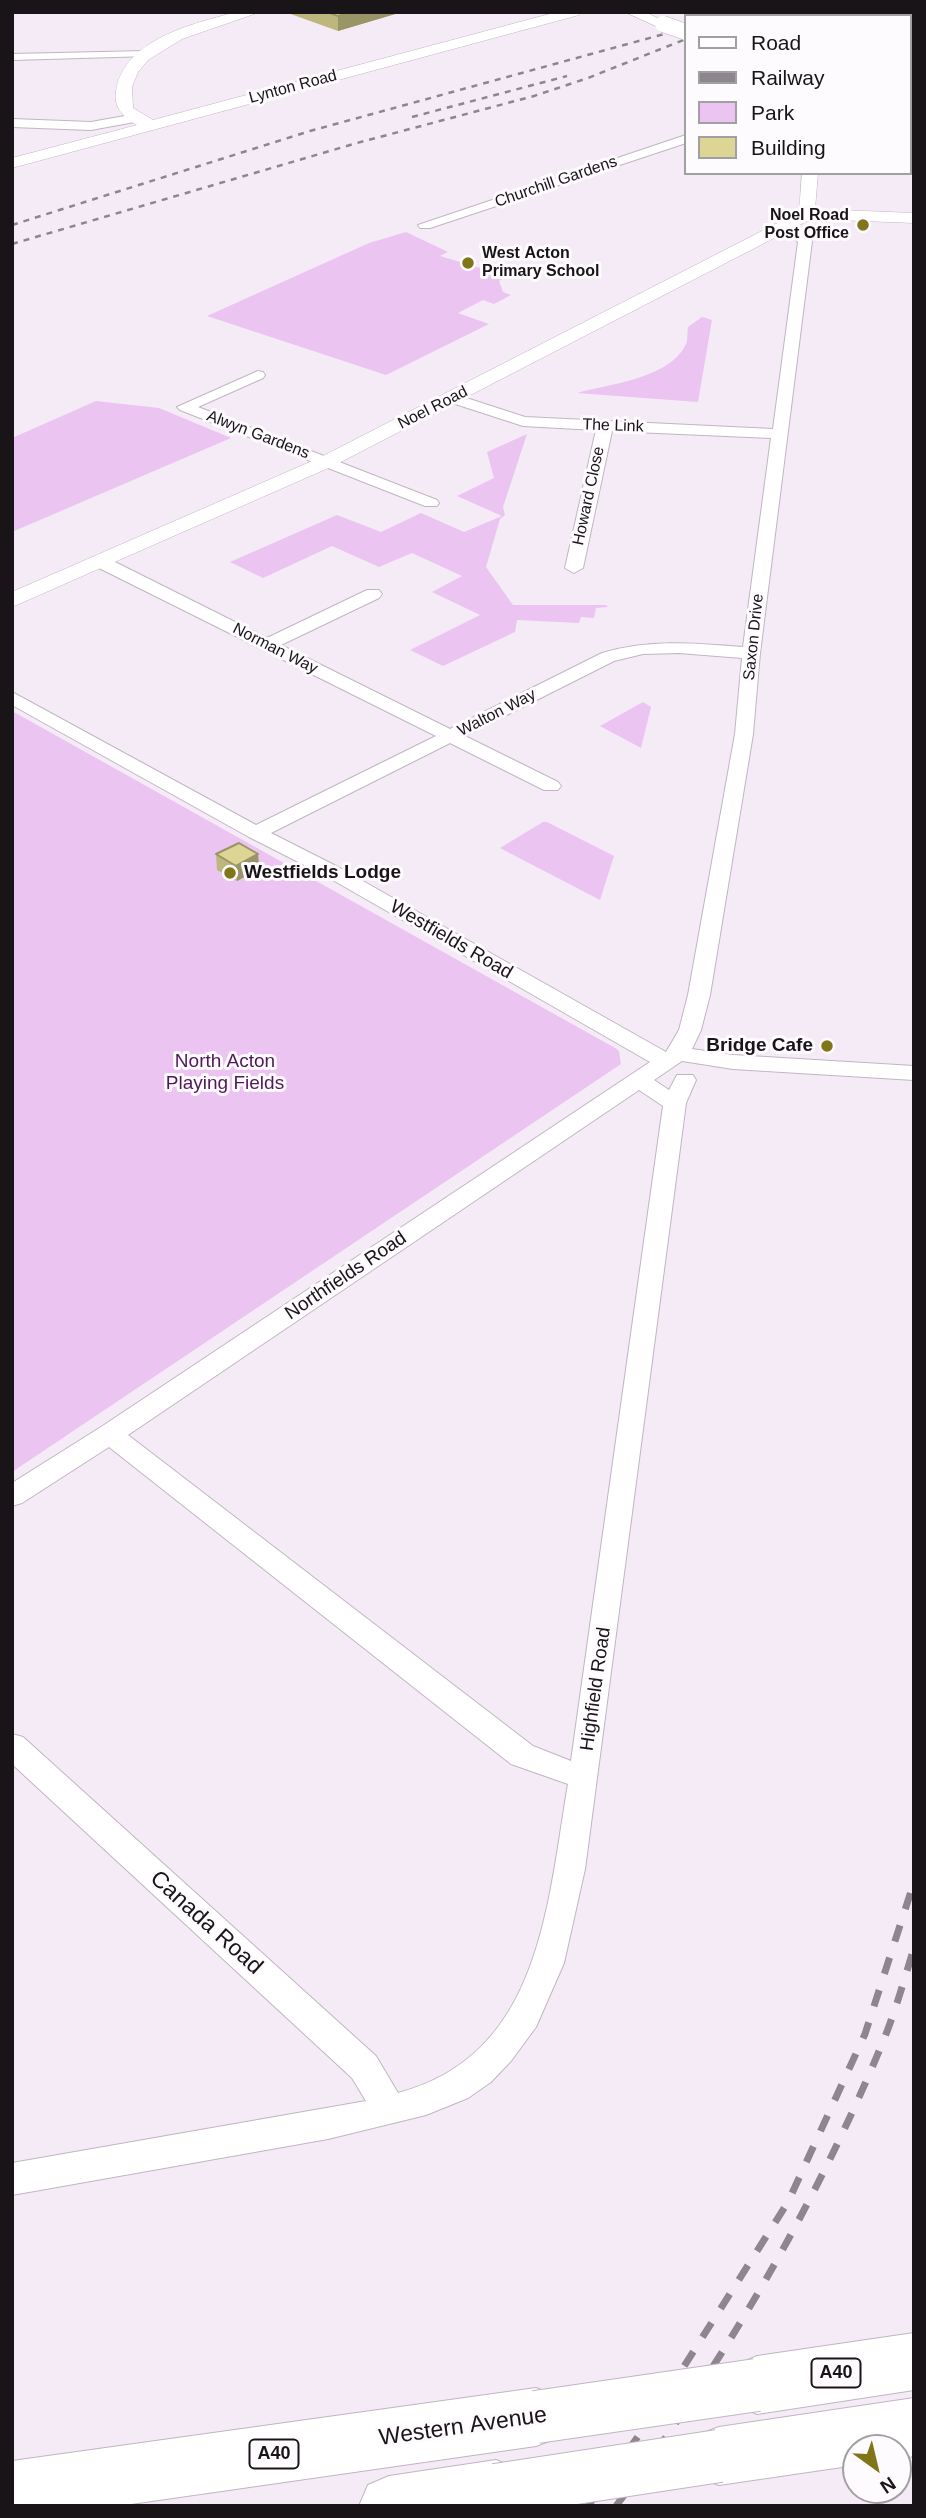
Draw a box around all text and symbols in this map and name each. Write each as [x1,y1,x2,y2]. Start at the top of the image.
legend [684,14,912,175]
text: Road [751,31,801,54]
street label: Lynton Road [247,66,339,108]
text: Railway [751,66,825,89]
text: Park [751,101,794,124]
text: Building [751,136,826,159]
street label: Churchill Gardens [492,152,620,212]
place label: Noel Road Post Office [765,206,849,244]
marker: Noel Road Post Office [855,217,871,233]
place label: West Acton Primary School [482,244,599,282]
marker: West Acton Primary School [460,255,476,271]
street label: Noel Road [395,382,471,434]
street label: Alwyn Gardens [204,407,312,463]
street label: The Link [582,415,644,437]
street label: Howard Close [569,445,609,547]
street label: Saxon Drive [740,593,768,681]
street label: Norman Way [229,619,321,679]
street label: Walton Way [455,685,539,741]
place label: Westfields Lodge [244,862,401,884]
marker: Westfields Lodge [222,865,238,881]
street label: Westfields Road [386,896,516,984]
place label: Bridge Cafe [706,1035,813,1057]
marker: Bridge Cafe [819,1038,835,1054]
park label: North Acton Playing Fields [166,1051,284,1095]
street label: Northfields Road [281,1227,411,1325]
street label: Highfield Road [576,1626,616,1752]
street label: Canada Road [144,1865,268,1981]
road number: A40 [812,2358,860,2388]
street label: Western Avenue [377,2402,549,2452]
north arrow [842,2434,912,2504]
road number: A40 [250,2440,298,2468]
text: N [876,2473,899,2498]

